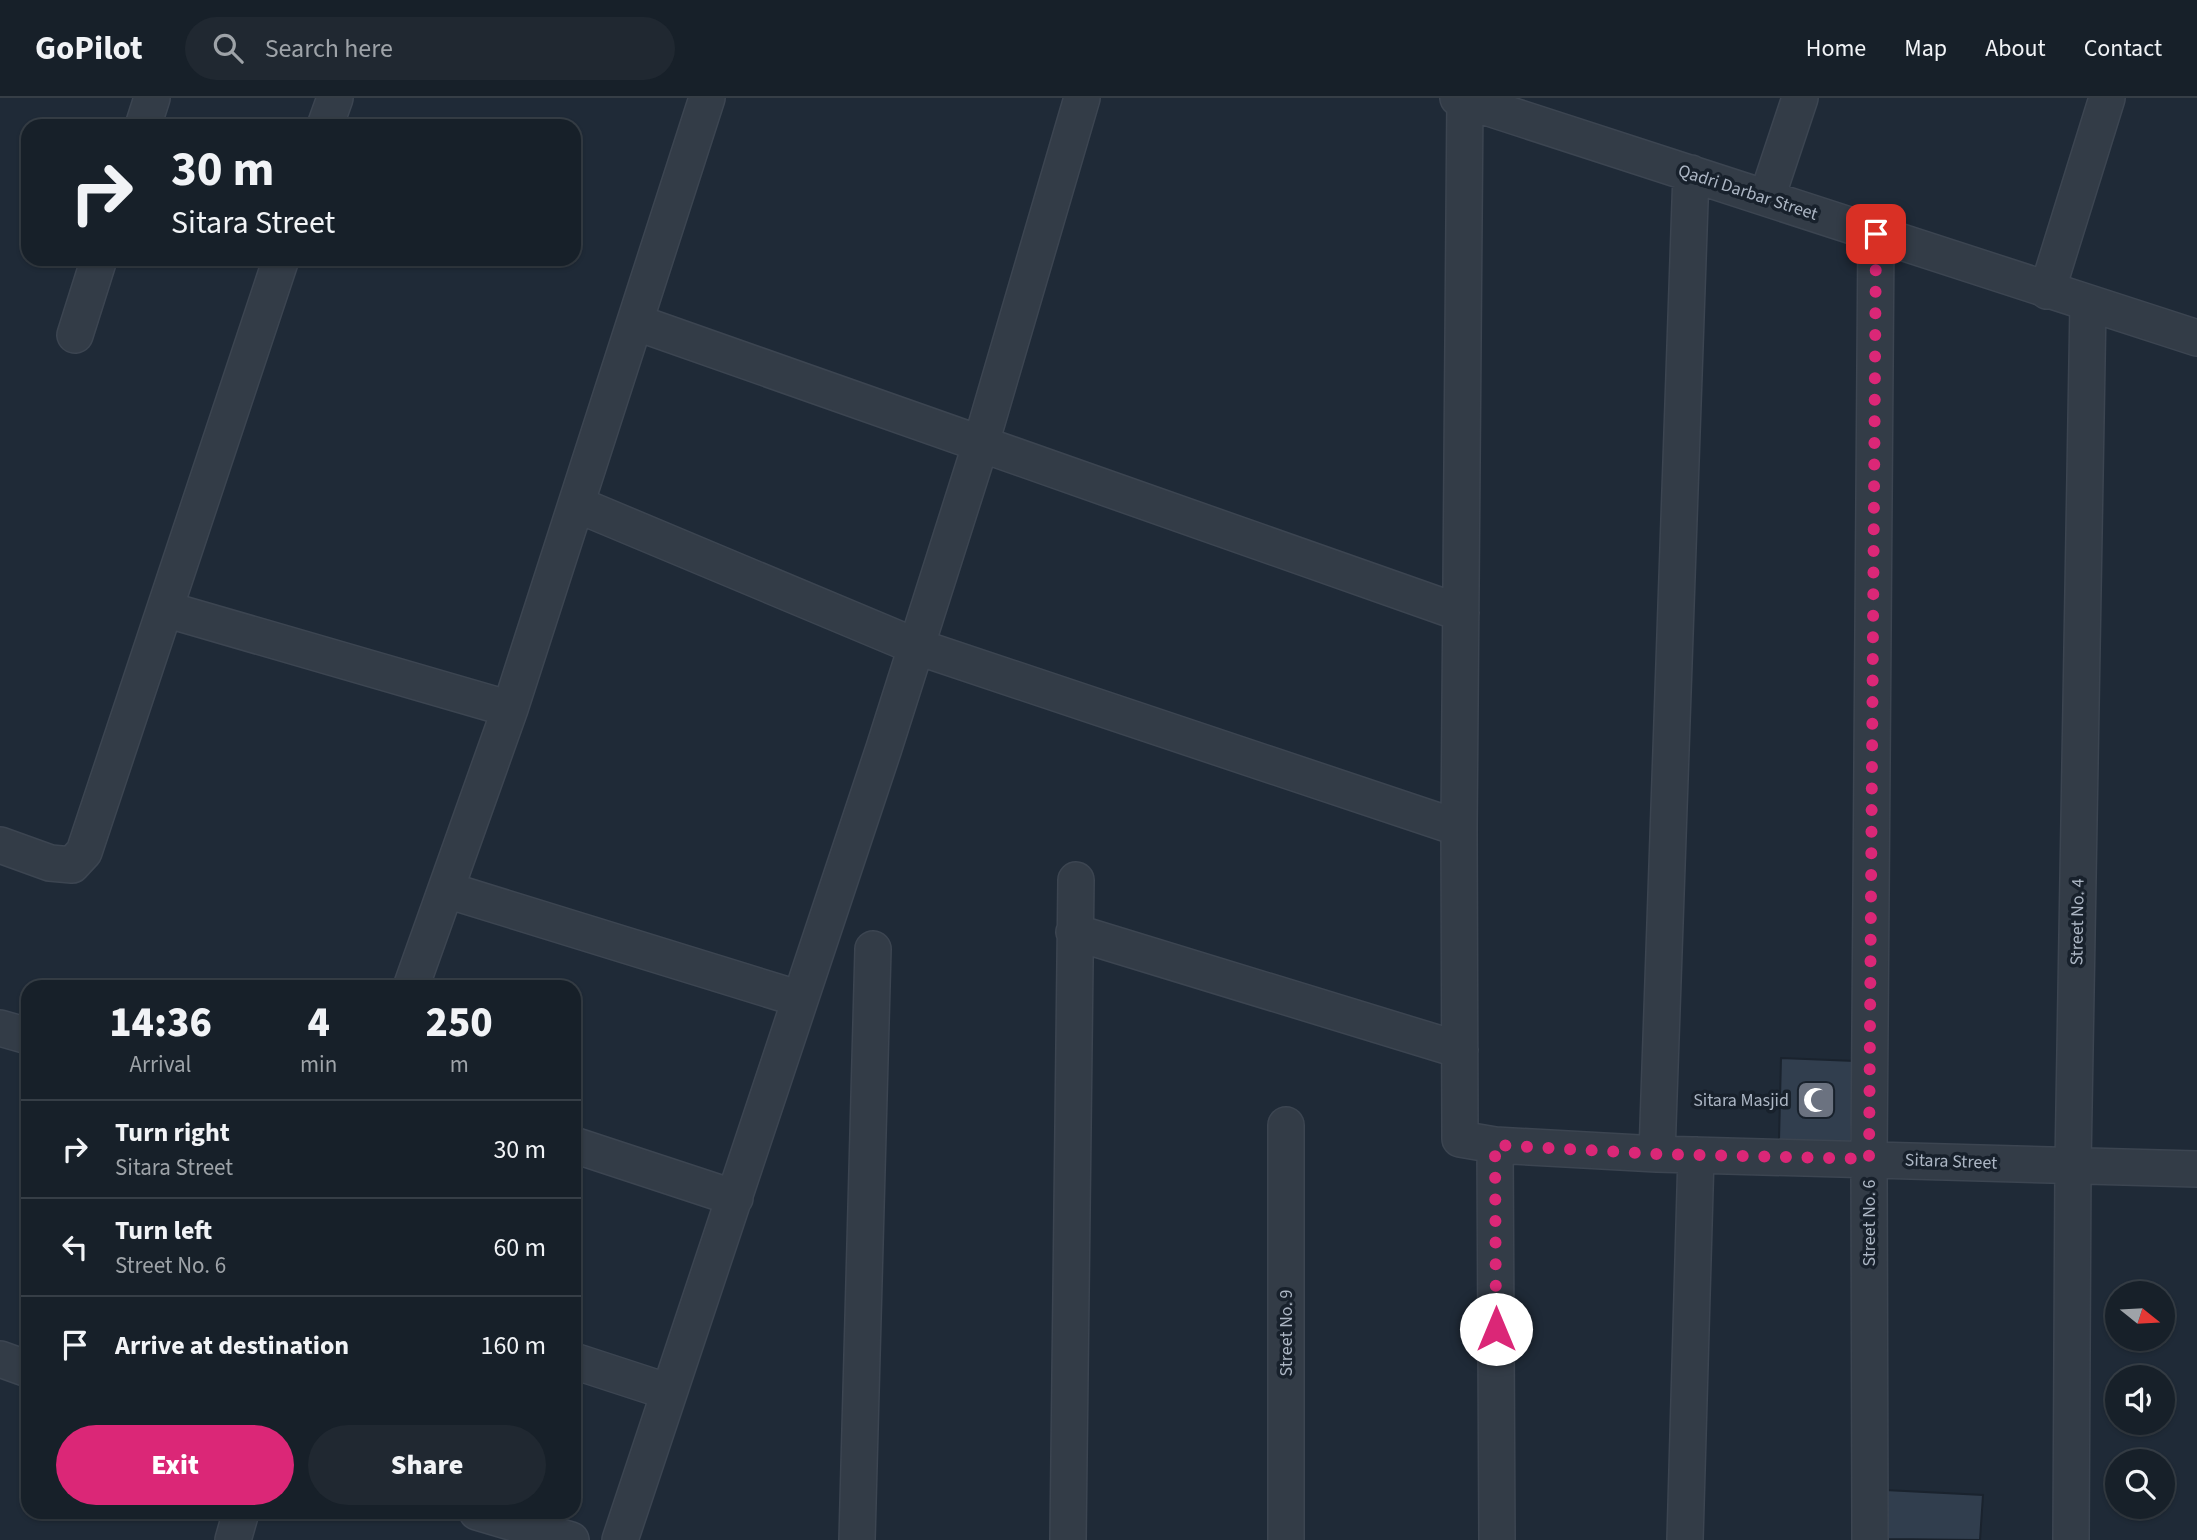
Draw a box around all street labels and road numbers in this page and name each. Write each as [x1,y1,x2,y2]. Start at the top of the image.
street label: Qadri Darbar Street [1675,158,1821,227]
street label: Street No. 4 [2064,878,2091,966]
street label: Sitara Street [1904,1147,1998,1176]
street label: Street No. 6 [1857,1179,1882,1266]
street label: Street No. 9 [1274,1289,1299,1376]

